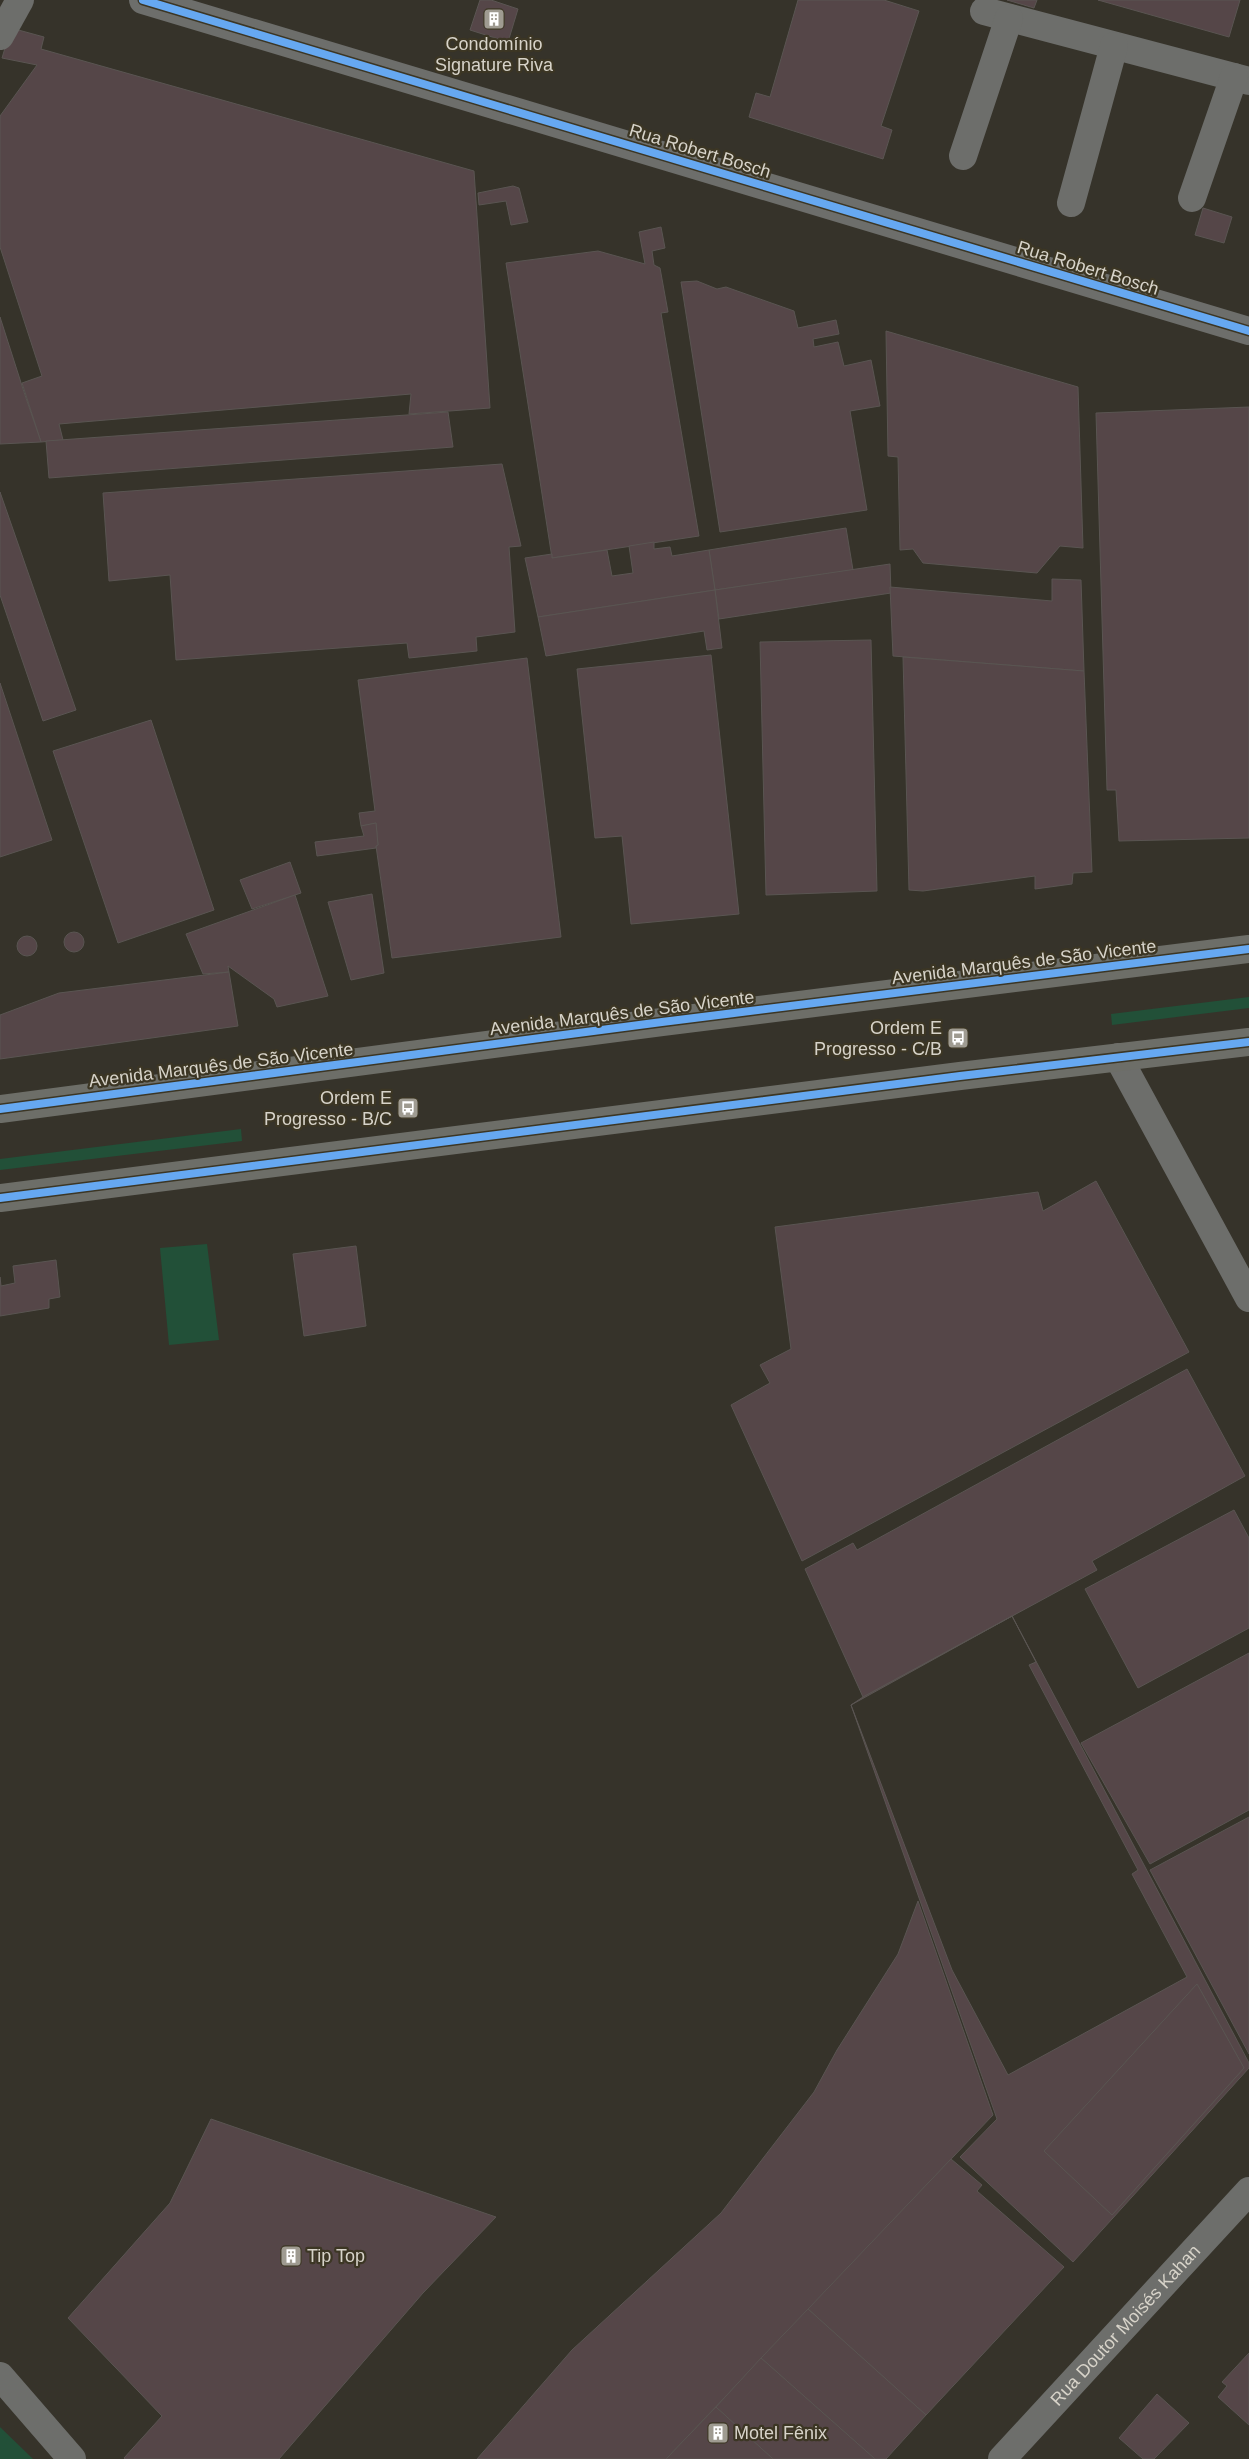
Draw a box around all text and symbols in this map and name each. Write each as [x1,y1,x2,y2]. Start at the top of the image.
building icon: Condomínio Signature Riva [482,7,506,31]
place label: Condomínio Signature Riva [435,34,554,75]
street label: Rua Robert Bosch [627,120,773,182]
street label: Rua Robert Bosch [1015,237,1161,299]
street label: Avenida Marquês de São Vicente [891,936,1157,988]
street label: Avenida Marquês de São Vicente [489,987,755,1039]
place label: Ordem E Progresso - C/B [814,1018,942,1059]
bus stop icon: Ordem E Progresso - C/B [946,1026,970,1050]
street label: Avenida Marquês de São Vicente [88,1039,354,1091]
place label: Ordem E Progresso - B/C [264,1088,392,1129]
bus stop icon: Ordem E Progresso - B/C [396,1096,420,1120]
street label: Rua Doutor Moisés Kahan [1046,2241,1204,2410]
building icon: Tip Top [279,2244,303,2268]
place label: Tip Top [307,2246,365,2266]
building icon: Motel Fênix [706,2421,730,2445]
place label: Motel Fênix [734,2423,827,2443]

